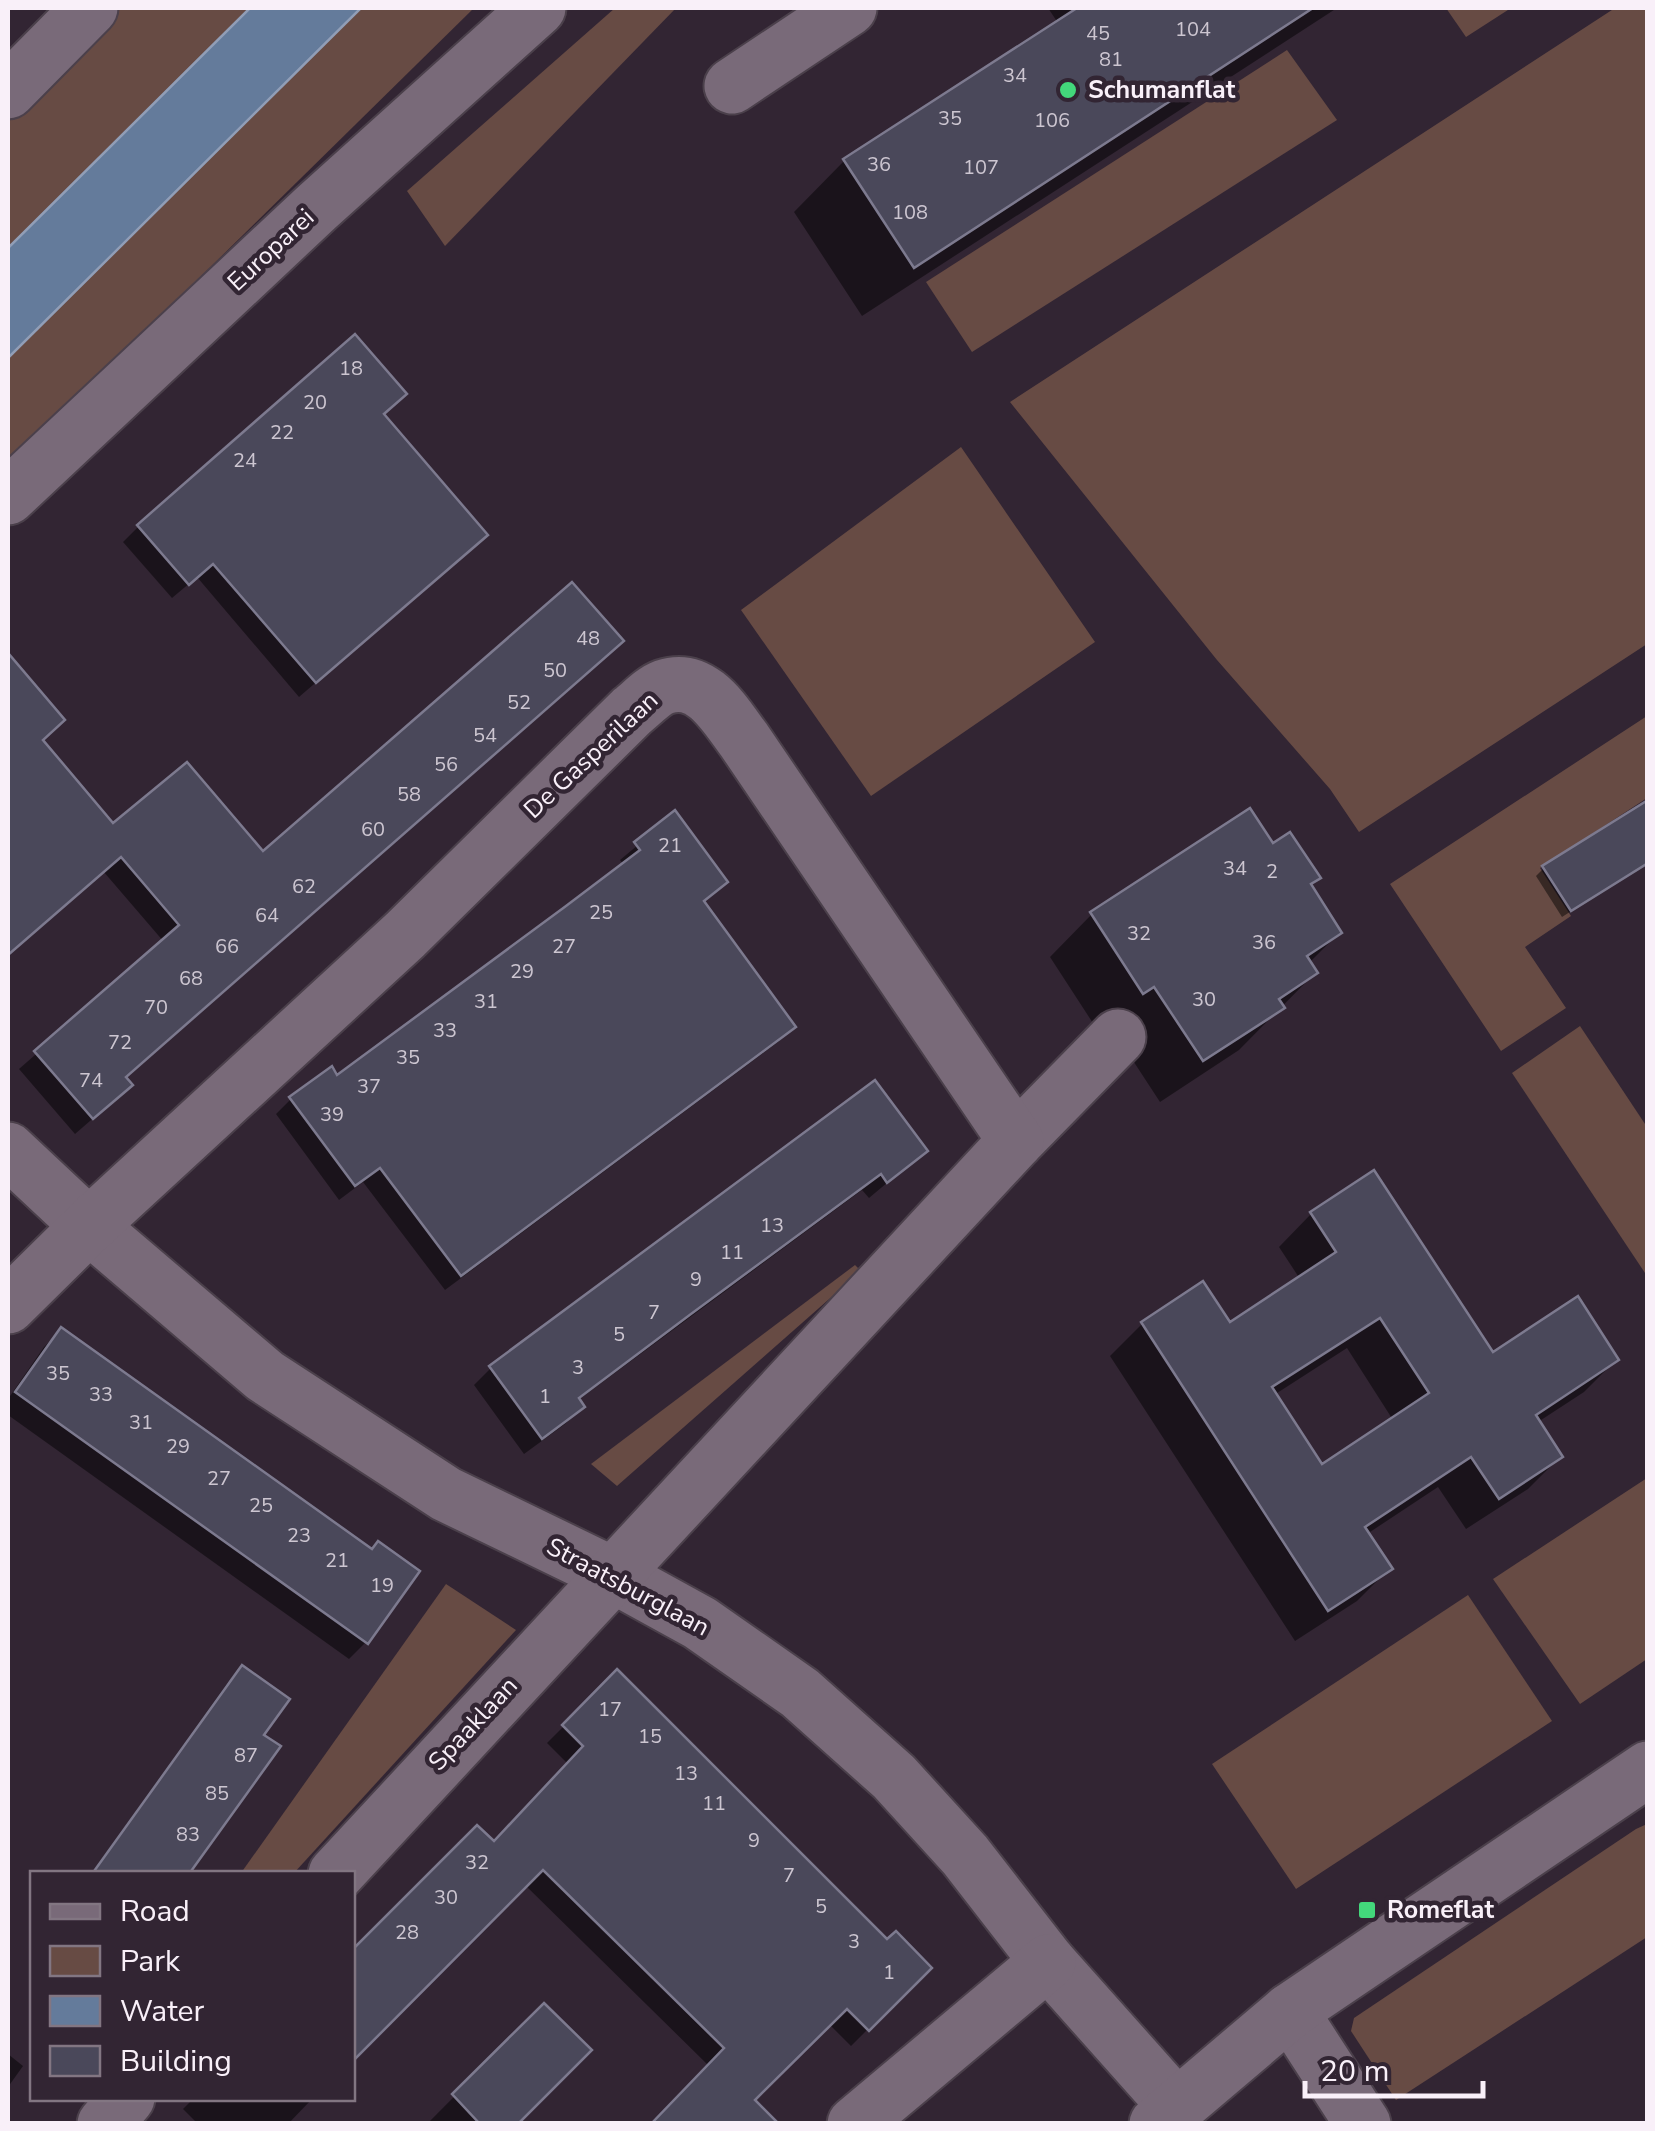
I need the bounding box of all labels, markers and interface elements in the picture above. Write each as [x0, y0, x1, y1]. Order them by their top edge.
house number: 104 [1175, 16, 1211, 43]
house number: 45 [1086, 20, 1110, 47]
house number: 81 [1099, 46, 1123, 73]
house number: 34 [1003, 62, 1027, 89]
place label: Schumanflat [1088, 73, 1236, 107]
marker: Schumanflat [1057, 79, 1079, 101]
house number: 35 [938, 105, 962, 132]
house number: 106 [1034, 107, 1070, 134]
house number: 36 [867, 151, 891, 178]
house number: 107 [963, 154, 999, 181]
house number: 108 [892, 199, 928, 226]
street label: Europarei [220, 201, 322, 299]
house number: 18 [339, 355, 363, 382]
house number: 20 [303, 389, 327, 416]
house number: 22 [270, 419, 294, 446]
house number: 24 [233, 447, 257, 474]
house number: 48 [576, 625, 600, 652]
house number: 50 [543, 657, 567, 684]
street label: De Gasperilaan [516, 684, 666, 826]
house number: 52 [507, 689, 531, 716]
house number: 54 [473, 722, 497, 749]
house number: 56 [434, 751, 458, 778]
house number: 58 [397, 781, 421, 808]
house number: 60 [361, 816, 385, 843]
house number: 21 [658, 832, 682, 859]
house number: 34 [1223, 855, 1247, 882]
house number: 2 [1266, 858, 1278, 885]
house number: 62 [292, 873, 316, 900]
house number: 25 [589, 899, 613, 926]
house number: 64 [255, 902, 279, 929]
house number: 32 [1127, 920, 1151, 947]
house number: 36 [1252, 929, 1276, 956]
house number: 66 [215, 933, 239, 960]
house number: 27 [552, 933, 576, 960]
house number: 29 [510, 958, 534, 985]
house number: 68 [179, 965, 203, 992]
house number: 30 [1192, 986, 1216, 1013]
house number: 31 [474, 988, 498, 1015]
house number: 70 [144, 994, 168, 1021]
house number: 33 [433, 1017, 457, 1044]
house number: 72 [108, 1029, 132, 1056]
house number: 35 [396, 1044, 420, 1071]
house number: 74 [79, 1067, 103, 1094]
house number: 37 [357, 1073, 381, 1100]
house number: 39 [320, 1101, 344, 1128]
house number: 13 [760, 1212, 784, 1239]
house number: 11 [720, 1239, 744, 1266]
house number: 9 [690, 1266, 702, 1293]
house number: 7 [648, 1299, 660, 1326]
house number: 5 [613, 1321, 625, 1348]
house number: 3 [572, 1354, 584, 1381]
house number: 35 [46, 1360, 70, 1387]
house number: 33 [89, 1381, 113, 1408]
house number: 1 [539, 1383, 551, 1410]
house number: 31 [129, 1409, 153, 1436]
house number: 29 [166, 1433, 190, 1460]
house number: 27 [207, 1465, 231, 1492]
house number: 25 [249, 1492, 273, 1519]
house number: 23 [287, 1522, 311, 1549]
street label: Straatsburglaan [540, 1530, 716, 1644]
house number: 21 [325, 1547, 349, 1574]
house number: 19 [370, 1572, 394, 1599]
street label: Spaaklaan [421, 1670, 525, 1778]
house number: 17 [598, 1696, 622, 1723]
house number: 15 [638, 1723, 662, 1750]
house number: 87 [234, 1742, 258, 1769]
house number: 13 [674, 1760, 698, 1787]
house number: 85 [205, 1780, 229, 1807]
house number: 11 [702, 1790, 726, 1817]
house number: 83 [176, 1821, 200, 1848]
house number: 9 [748, 1827, 760, 1854]
house number: 32 [465, 1849, 489, 1876]
house number: 7 [783, 1862, 795, 1889]
legend [30, 1871, 355, 2101]
house number: 30 [434, 1884, 458, 1911]
text: Road [120, 1891, 190, 1932]
house number: 5 [815, 1893, 827, 1920]
place label: Romeflat [1387, 1893, 1494, 1927]
marker: Romeflat [1356, 1899, 1378, 1921]
house number: 28 [395, 1919, 419, 1946]
house number: 3 [848, 1928, 860, 1955]
text: Park [120, 1941, 181, 1982]
house number: 1 [883, 1959, 895, 1986]
text: Water [120, 1991, 205, 2032]
scale bar [1305, 2036, 1482, 2098]
text: Building [120, 2041, 232, 2082]
text: 20 m [1320, 2051, 1389, 2092]

